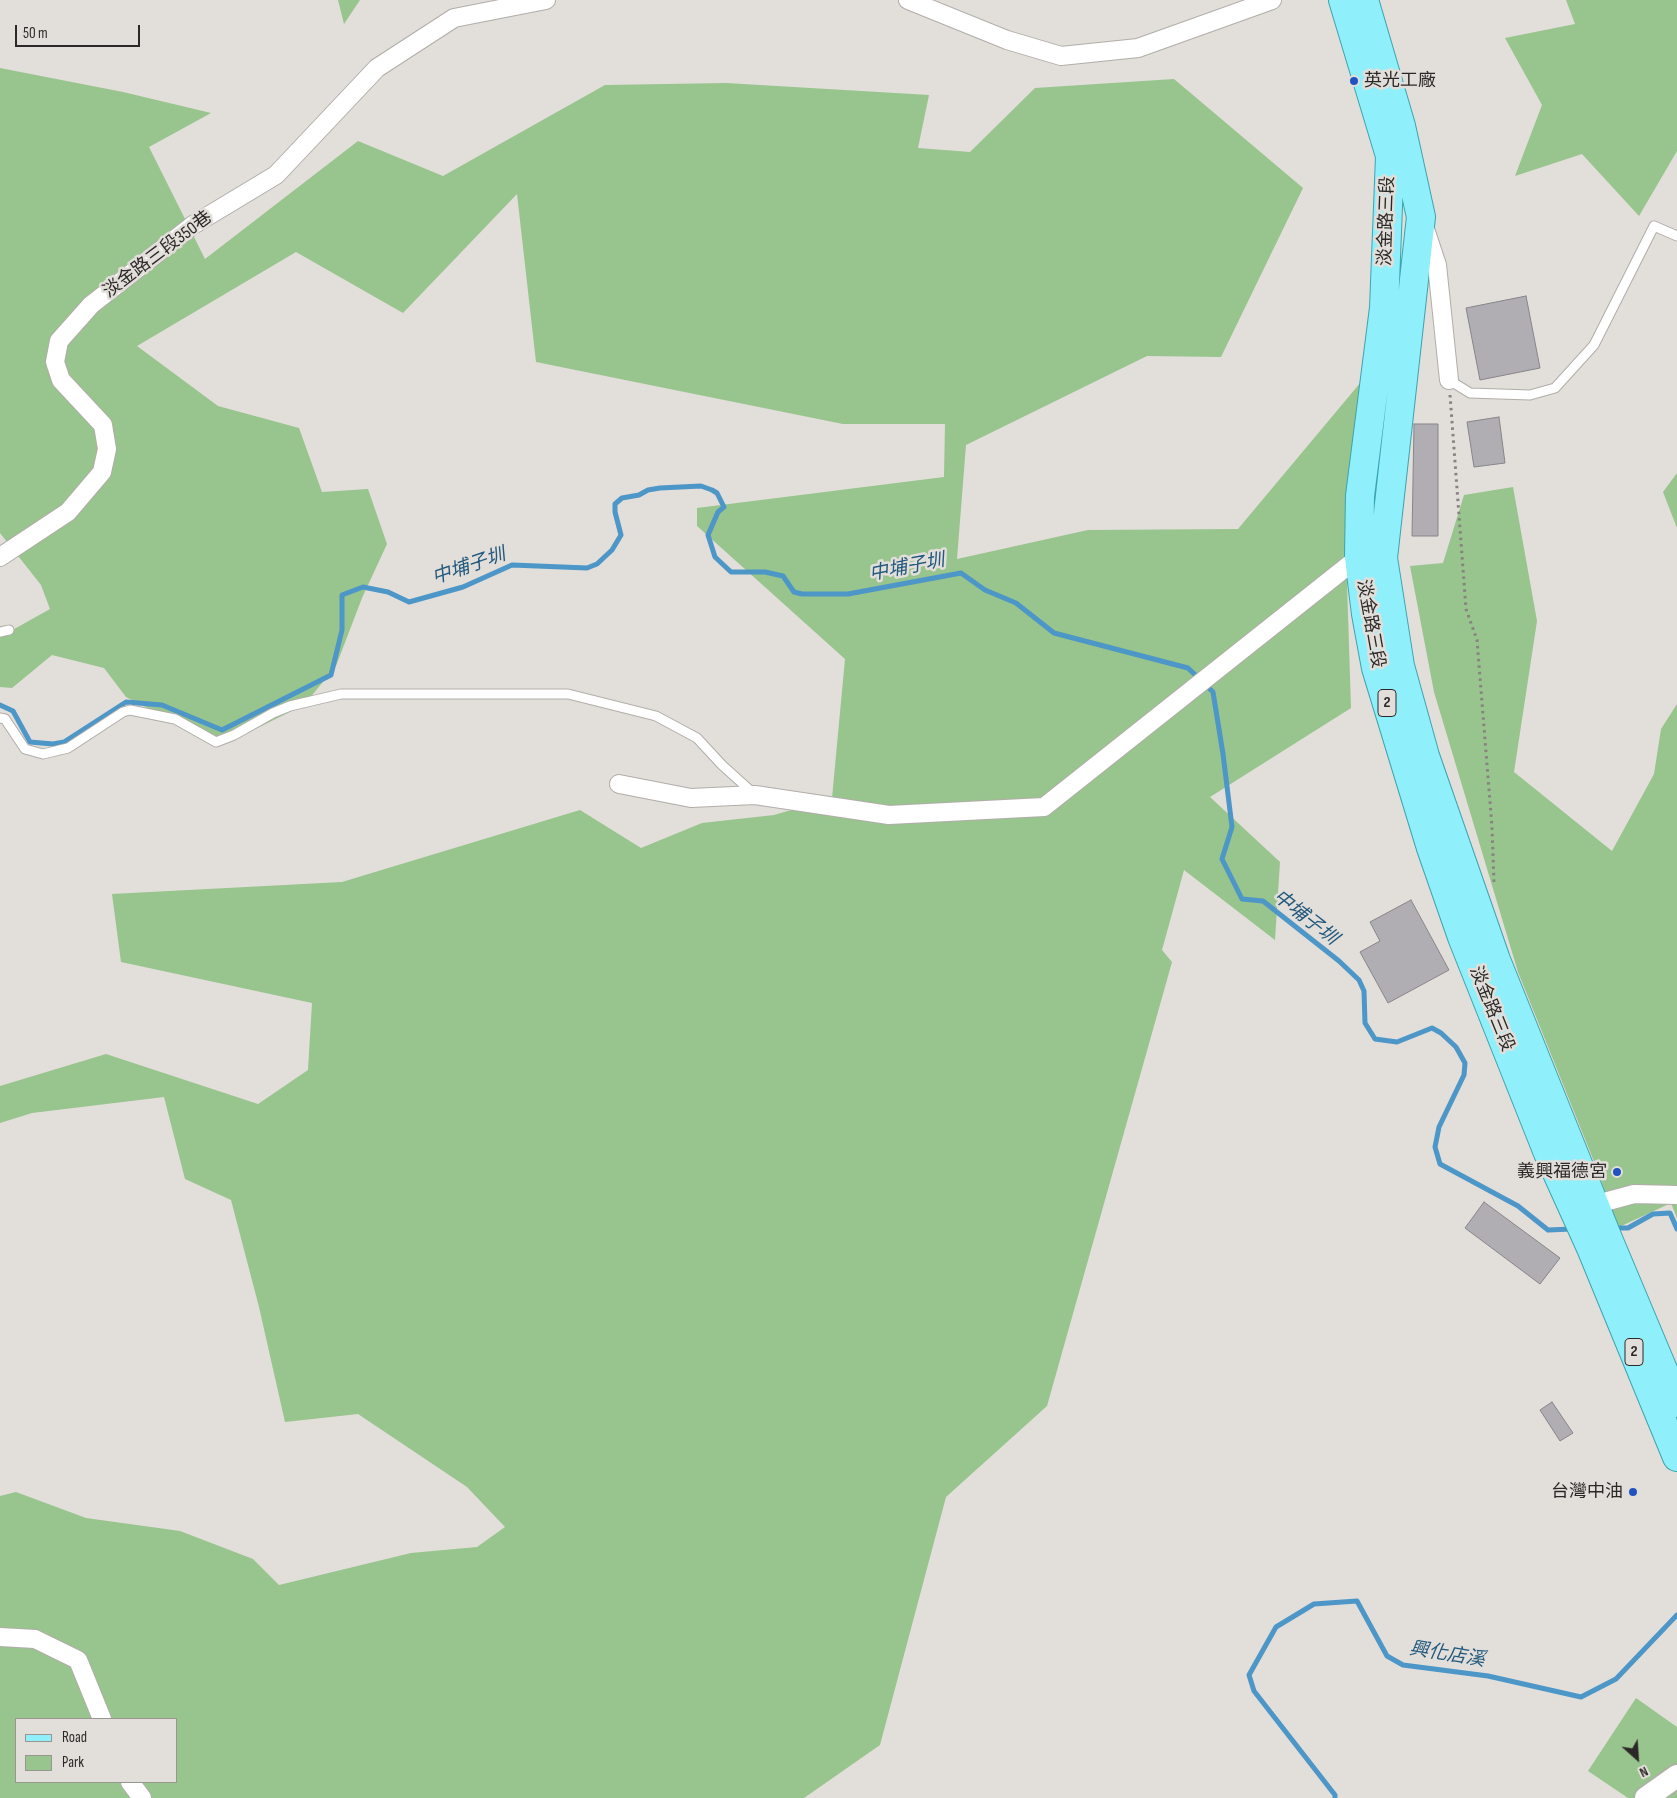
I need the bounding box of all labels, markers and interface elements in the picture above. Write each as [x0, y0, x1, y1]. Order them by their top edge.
scale bar [18, 15, 142, 47]
text: 50 m [23, 24, 48, 43]
place label: 英光工廠 [1364, 70, 1436, 92]
marker: 英光工廠 [1348, 75, 1360, 87]
street label: 淡金路三段 [1375, 176, 1399, 266]
street label: 淡金路三段350巷 [99, 207, 217, 303]
water label: 中埔子圳 [429, 544, 509, 590]
water label: 中埔子圳 [868, 550, 946, 586]
street label: 淡金路三段 [1352, 578, 1388, 670]
road number: 2 [1378, 690, 1396, 716]
water label: 中埔子圳 [1268, 886, 1342, 950]
street label: 淡金路三段 [1464, 963, 1518, 1055]
place label: 義興福德宮 [1517, 1161, 1607, 1183]
marker: 義興福德宮 [1611, 1166, 1623, 1178]
road number: 2 [1625, 1338, 1643, 1365]
place label: 台灣中油 [1551, 1481, 1623, 1503]
marker: 台灣中油 [1627, 1486, 1639, 1498]
water label: 興化店溪 [1408, 1638, 1486, 1672]
legend [15, 1718, 178, 1783]
text: Road [62, 1728, 87, 1747]
north arrow [1612, 1733, 1662, 1783]
text: Park [62, 1753, 84, 1772]
text: N [1637, 1763, 1651, 1781]

